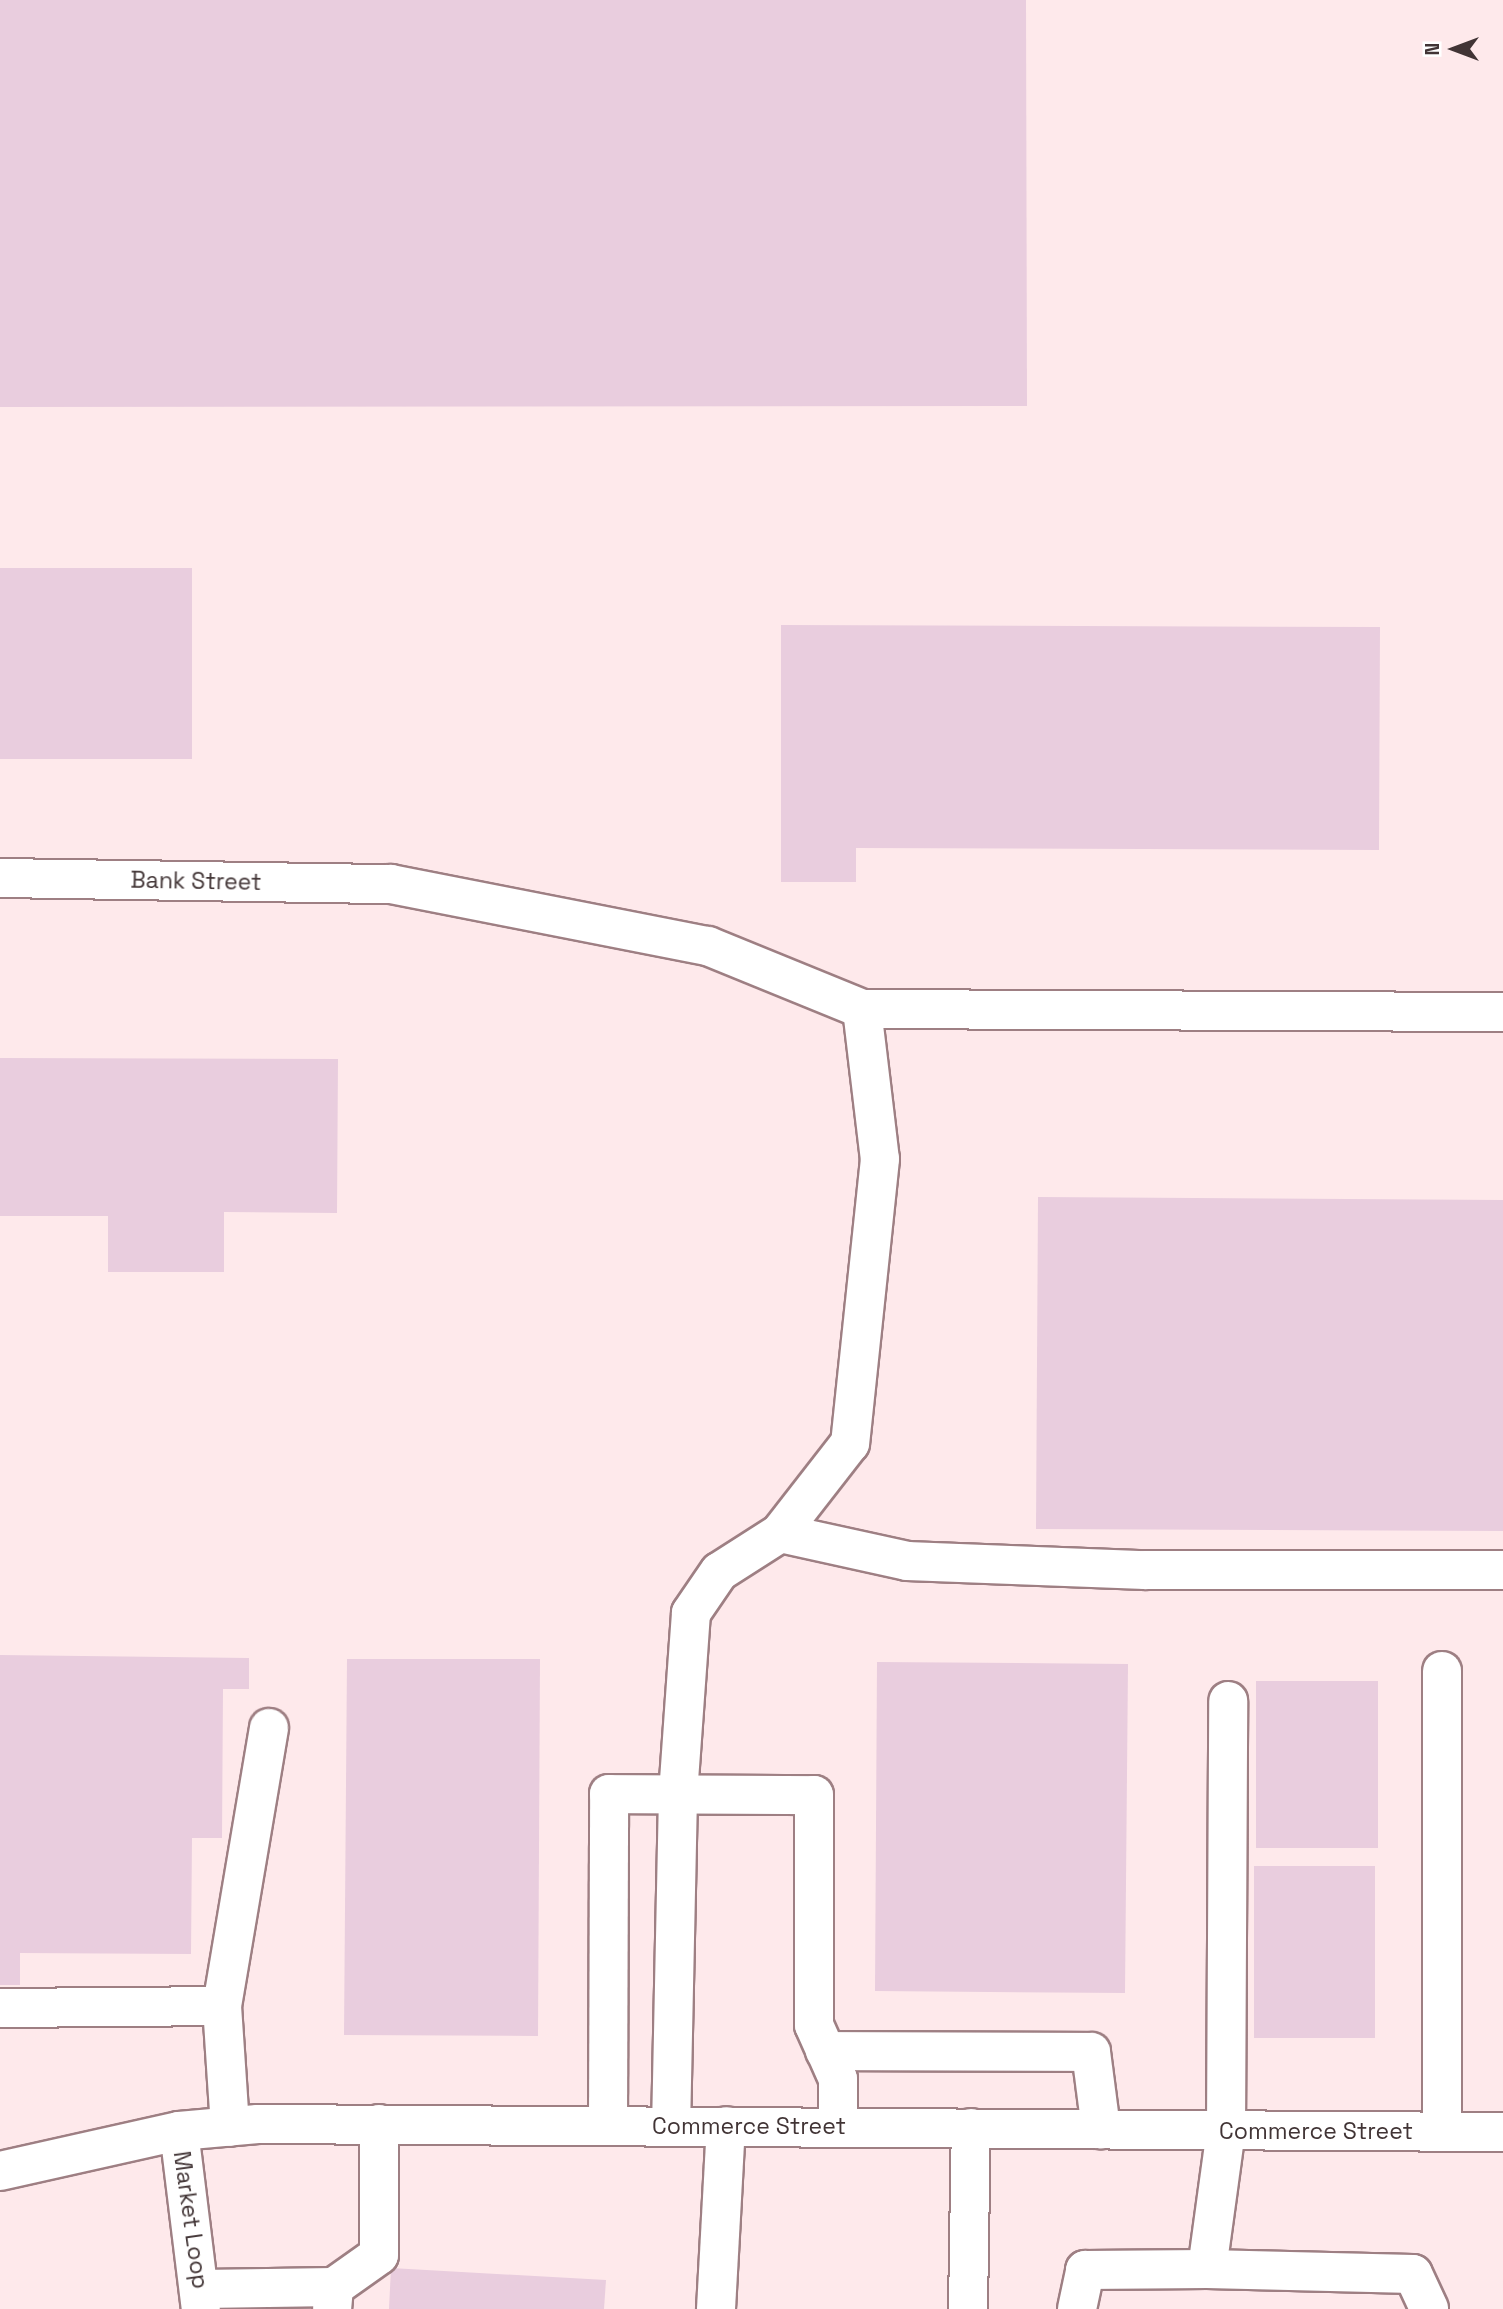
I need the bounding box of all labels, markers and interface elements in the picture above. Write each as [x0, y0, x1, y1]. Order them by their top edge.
north arrow [1419, 14, 1489, 84]
text: N [1420, 43, 1445, 55]
street label: Bank Street [130, 866, 262, 896]
street label: Commerce Street [652, 2112, 846, 2140]
street label: Commerce Street [1219, 2117, 1413, 2145]
street label: Market Loop [168, 2149, 214, 2291]

